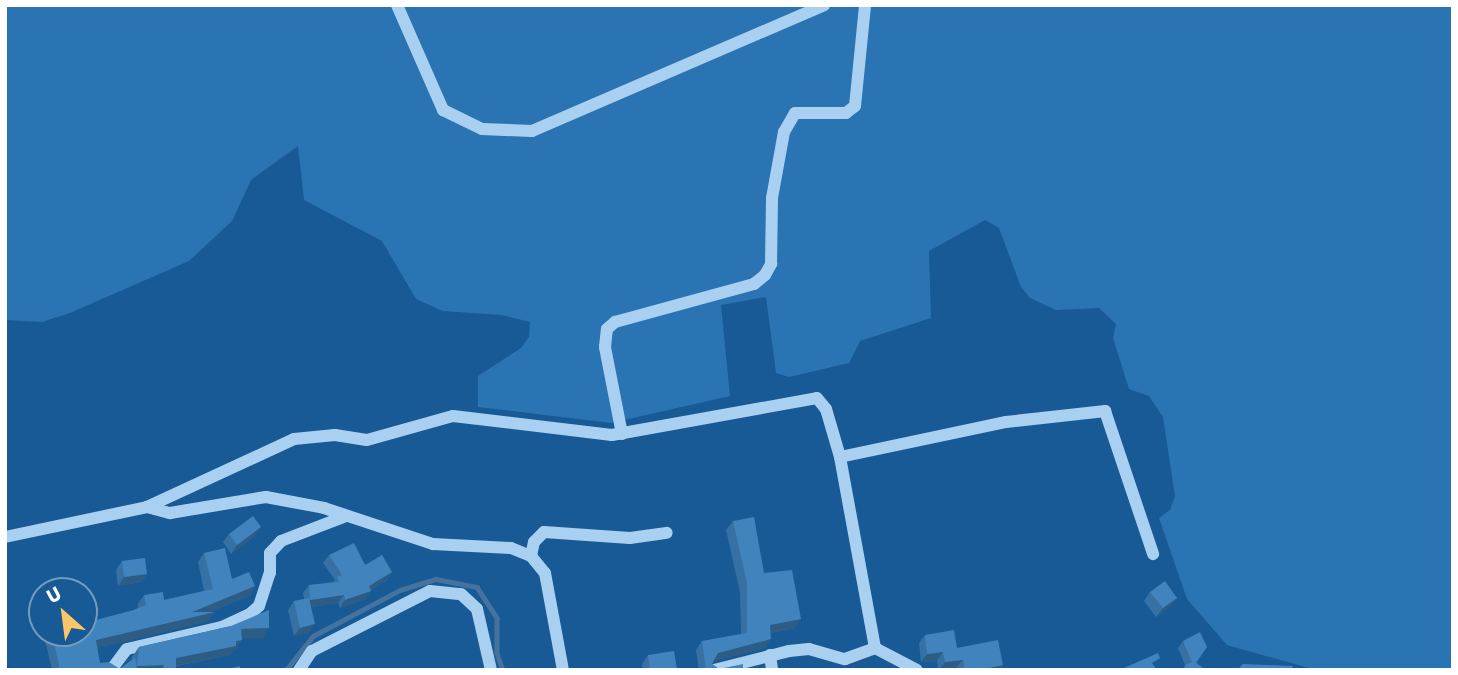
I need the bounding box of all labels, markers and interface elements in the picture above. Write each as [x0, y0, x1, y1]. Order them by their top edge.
north arrow [28, 577, 98, 647]
text: U [42, 580, 66, 610]

